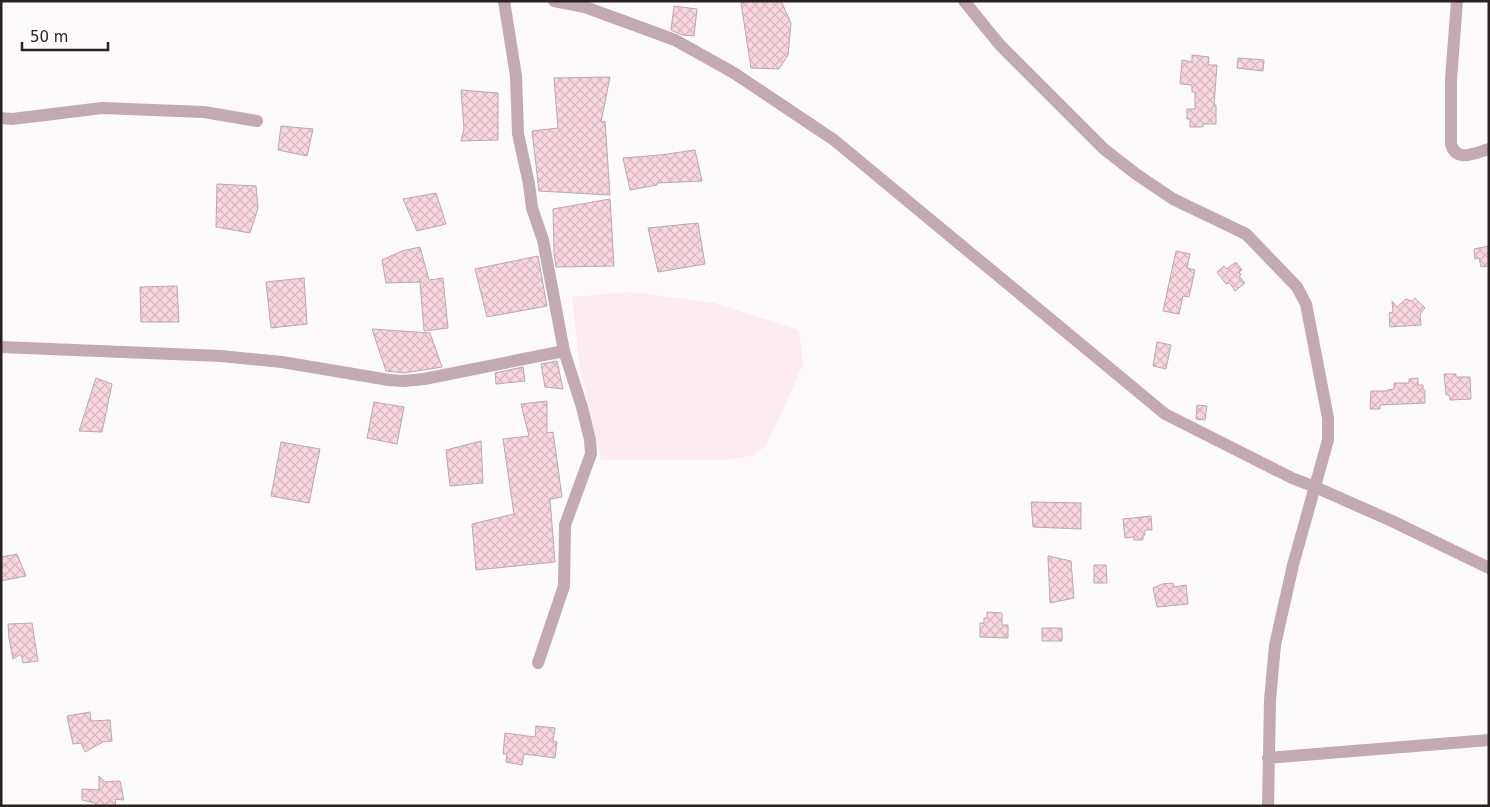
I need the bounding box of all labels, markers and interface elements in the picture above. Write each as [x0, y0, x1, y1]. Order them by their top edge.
scale bar [22, 20, 109, 52]
text: 50 m [30, 28, 68, 46]

